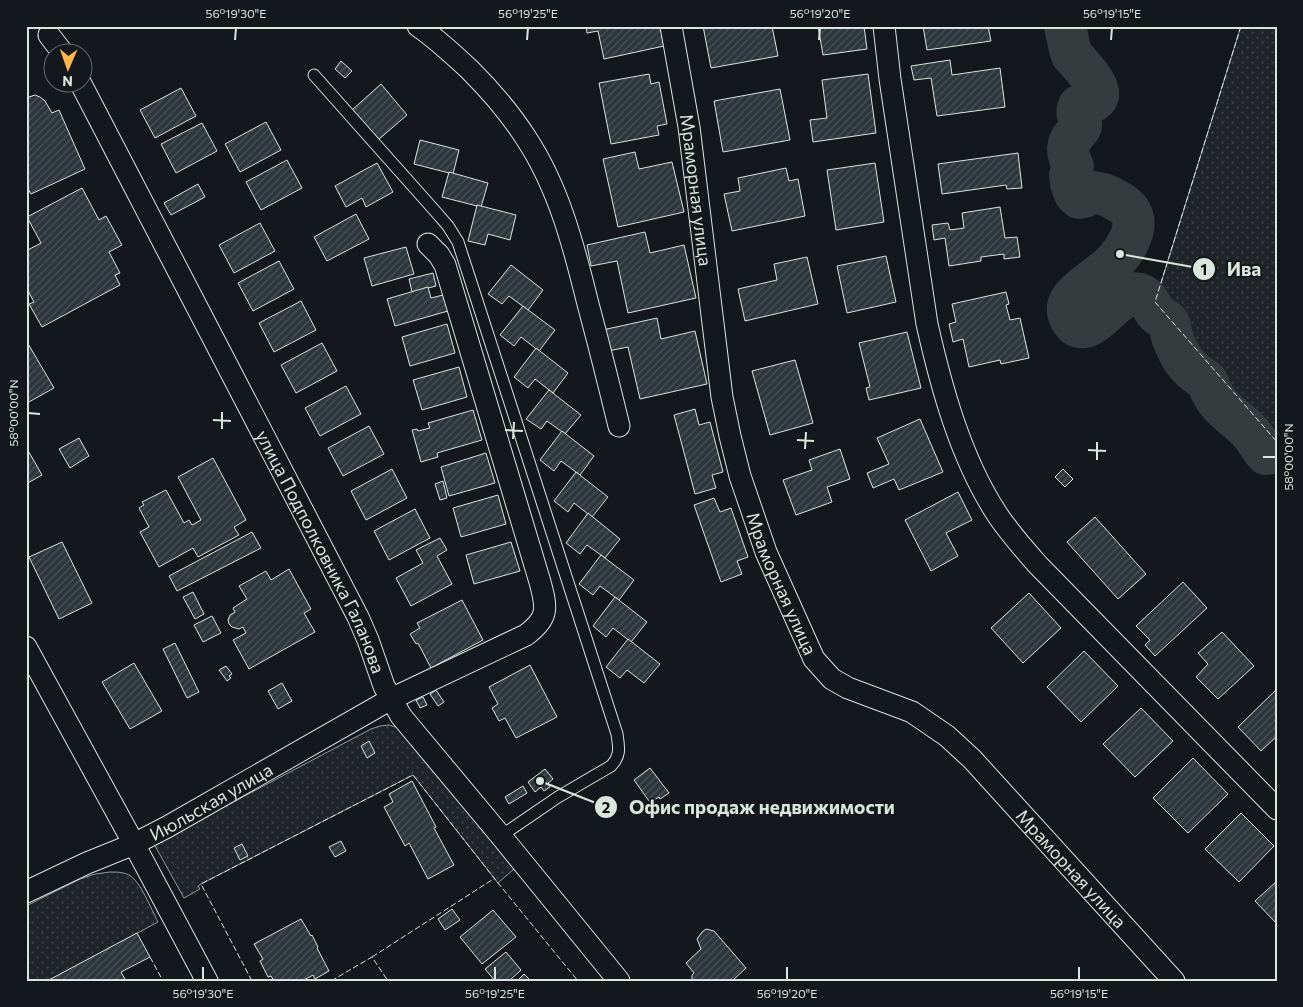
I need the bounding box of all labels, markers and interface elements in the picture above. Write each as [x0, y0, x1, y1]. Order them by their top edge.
text: 56°19'30"E [206, 6, 266, 20]
text: 56°19'25"E [498, 6, 558, 20]
text: 56°19'20"E [790, 6, 850, 20]
text: 56°19'15"E [1083, 6, 1141, 20]
north arrow [42, 42, 92, 92]
text: N [62, 73, 73, 90]
street label: Мраморная улица [676, 112, 717, 267]
callout: Ива [1192, 252, 1271, 286]
text: Ива [1227, 257, 1261, 280]
text: 1 [1201, 260, 1207, 278]
text: 58°00'00"N [6, 379, 20, 447]
text: 58°00'00"N [1281, 423, 1295, 491]
street label: улица Подполковника Галанова [252, 426, 390, 676]
street label: Мраморная улица [742, 509, 822, 658]
street label: Июльская улица [146, 758, 276, 845]
callout: Офис продаж недвижимости [594, 790, 905, 824]
text: Офис продаж недвижимости [629, 795, 895, 818]
text: 2 [602, 798, 610, 816]
street label: Мраморная улица [1012, 804, 1131, 932]
text: 56°19'30"E [173, 986, 233, 1000]
text: 56°19'25"E [465, 986, 525, 1000]
text: 56°19'20"E [757, 986, 817, 1000]
text: 56°19'15"E [1050, 986, 1108, 1000]

